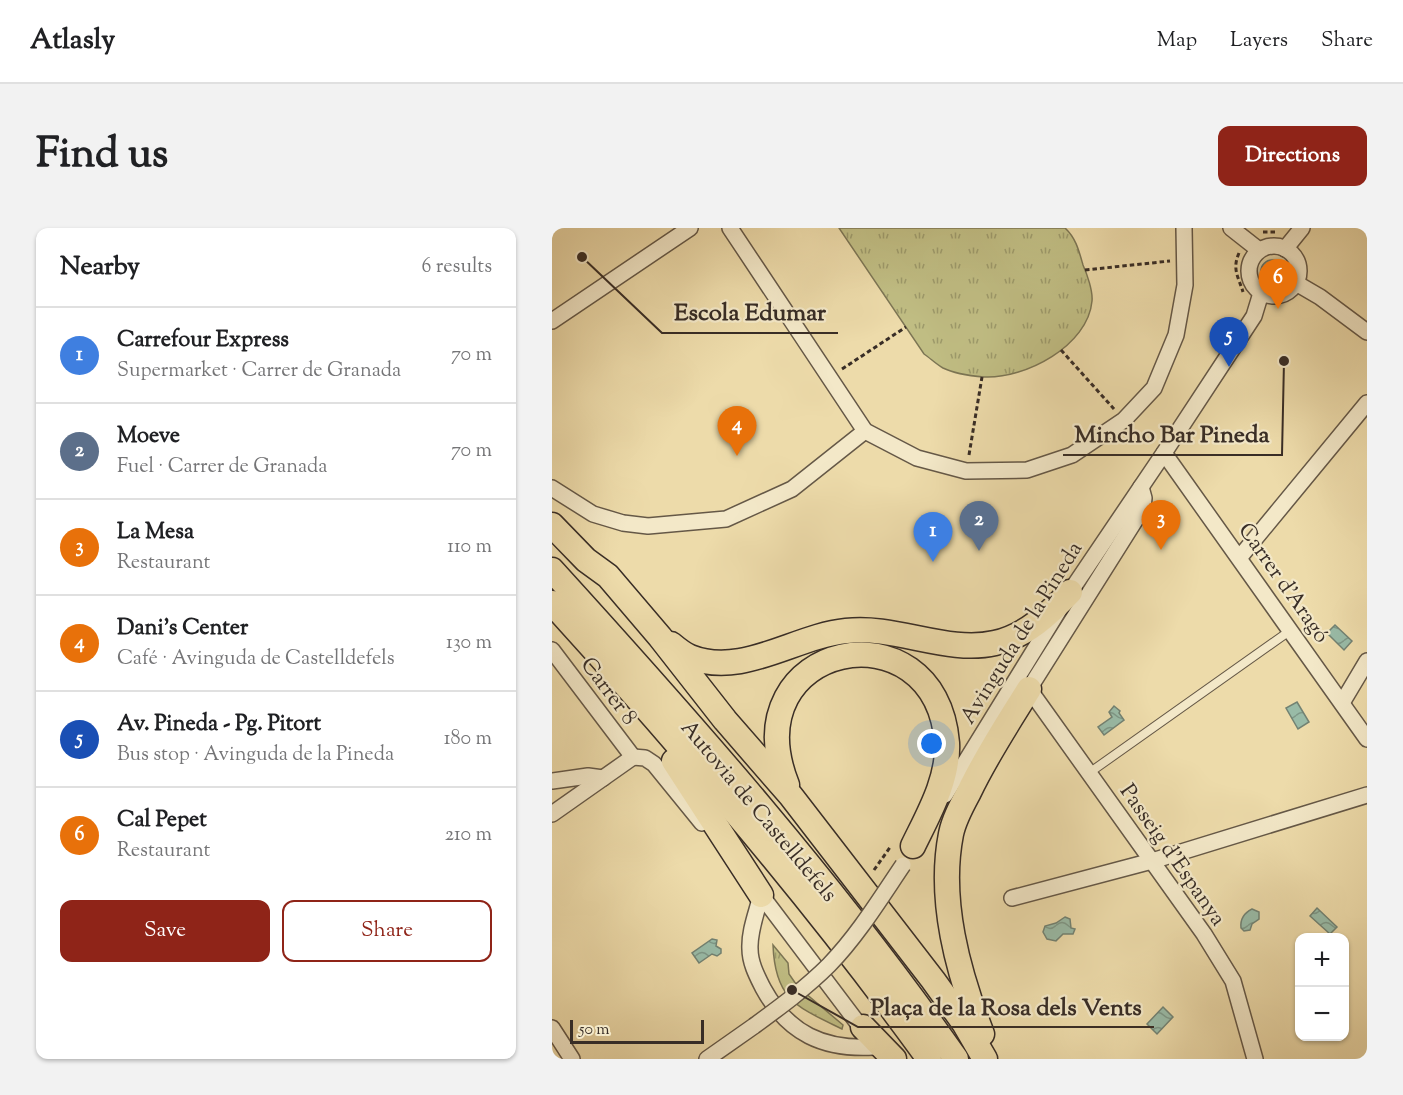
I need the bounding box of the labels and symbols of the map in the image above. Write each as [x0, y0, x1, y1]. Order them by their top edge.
pin: 6 [1258, 260, 1298, 309]
callout: Escola Edumar [662, 291, 838, 333]
text: Escola Edumar [674, 297, 827, 331]
pin: 5 [1210, 318, 1248, 367]
pin: 4 [718, 406, 756, 456]
callout: Mincho Bar Pineda [1063, 413, 1282, 455]
text: Mincho Bar Pineda [1074, 419, 1271, 453]
pin: 3 [1142, 500, 1180, 550]
pin: 2 [960, 502, 998, 551]
pin: 1 [914, 512, 952, 562]
street label: Carrer d'Aragó [1229, 517, 1336, 651]
street label: Avinguda de la Pineda [953, 536, 1092, 731]
street label: Carrer 8 [571, 651, 644, 733]
street label: Autovia de Castelldefels [672, 714, 844, 910]
your location [917, 729, 946, 758]
street label: Passeig d'Espanya [1111, 778, 1233, 933]
callout: Plaça de la Rosa dels Vents [858, 985, 1154, 1027]
text: Plaça de la Rosa dels Vents [870, 992, 1142, 1026]
scale bar [570, 1017, 704, 1044]

